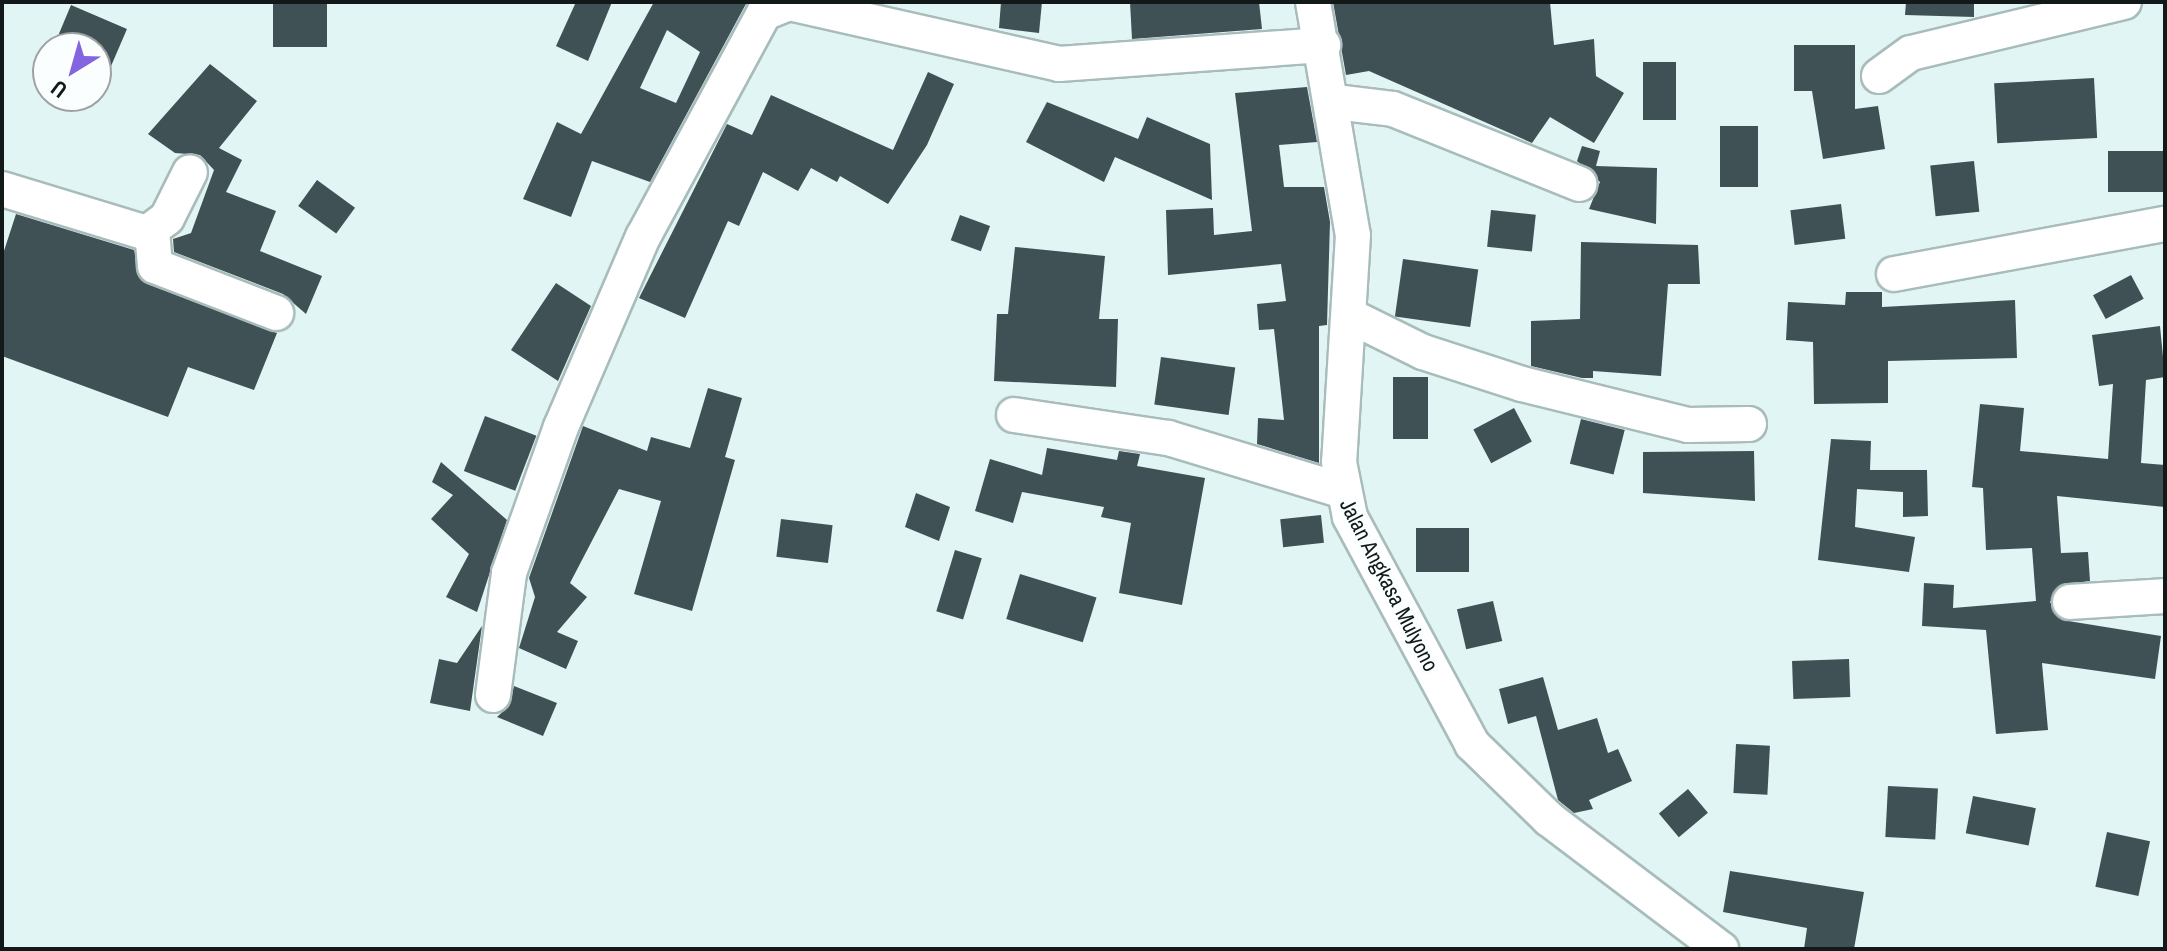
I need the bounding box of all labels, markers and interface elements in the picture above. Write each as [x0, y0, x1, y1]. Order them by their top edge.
north arrow [32, 32, 112, 112]
text: U [45, 74, 73, 105]
street label: Jalan Angkasa Mulyono [1334, 494, 1444, 676]

